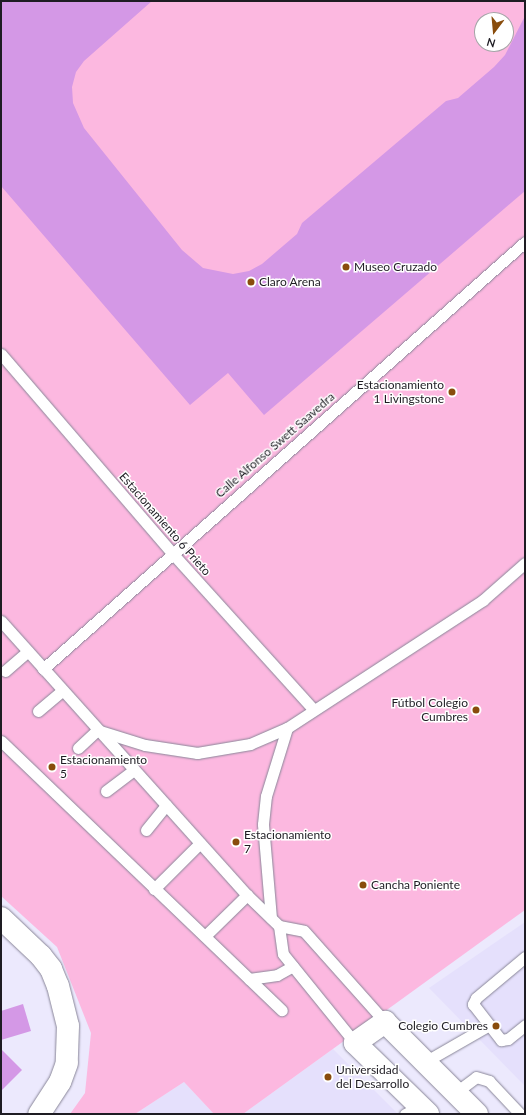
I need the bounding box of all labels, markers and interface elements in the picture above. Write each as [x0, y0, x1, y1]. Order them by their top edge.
north arrow [474, 12, 514, 52]
text: N [485, 36, 497, 50]
place label: Museo Cruzado [354, 260, 437, 274]
marker: Museo Cruzado [341, 262, 351, 272]
place label: Claro Arena [259, 275, 321, 289]
marker: Claro Arena [246, 277, 256, 287]
place label: Estacionamiento 1 Livingstone [357, 378, 444, 406]
marker: Estacionamiento 1 Livingstone [447, 387, 457, 397]
street label: Calle Alfonso Swett Saavedra [212, 389, 338, 501]
street label: Estacionamiento 6 Prieto [116, 469, 214, 579]
place label: Fútbol Colegio Cumbres [391, 696, 468, 724]
marker: Fútbol Colegio Cumbres [471, 705, 481, 715]
place label: Estacionamiento 5 [60, 753, 147, 781]
marker: Estacionamiento 5 [47, 762, 57, 772]
place label: Estacionamiento 7 [244, 828, 331, 856]
marker: Estacionamiento 7 [231, 837, 241, 847]
place label: Cancha Poniente [371, 878, 460, 892]
marker: Cancha Poniente [358, 880, 368, 890]
place label: Colegio Cumbres [398, 1019, 488, 1033]
marker: Colegio Cumbres [491, 1021, 501, 1031]
place label: Universidad del Desarrollo [336, 1063, 409, 1091]
marker: Universidad del Desarrollo [323, 1072, 333, 1082]

